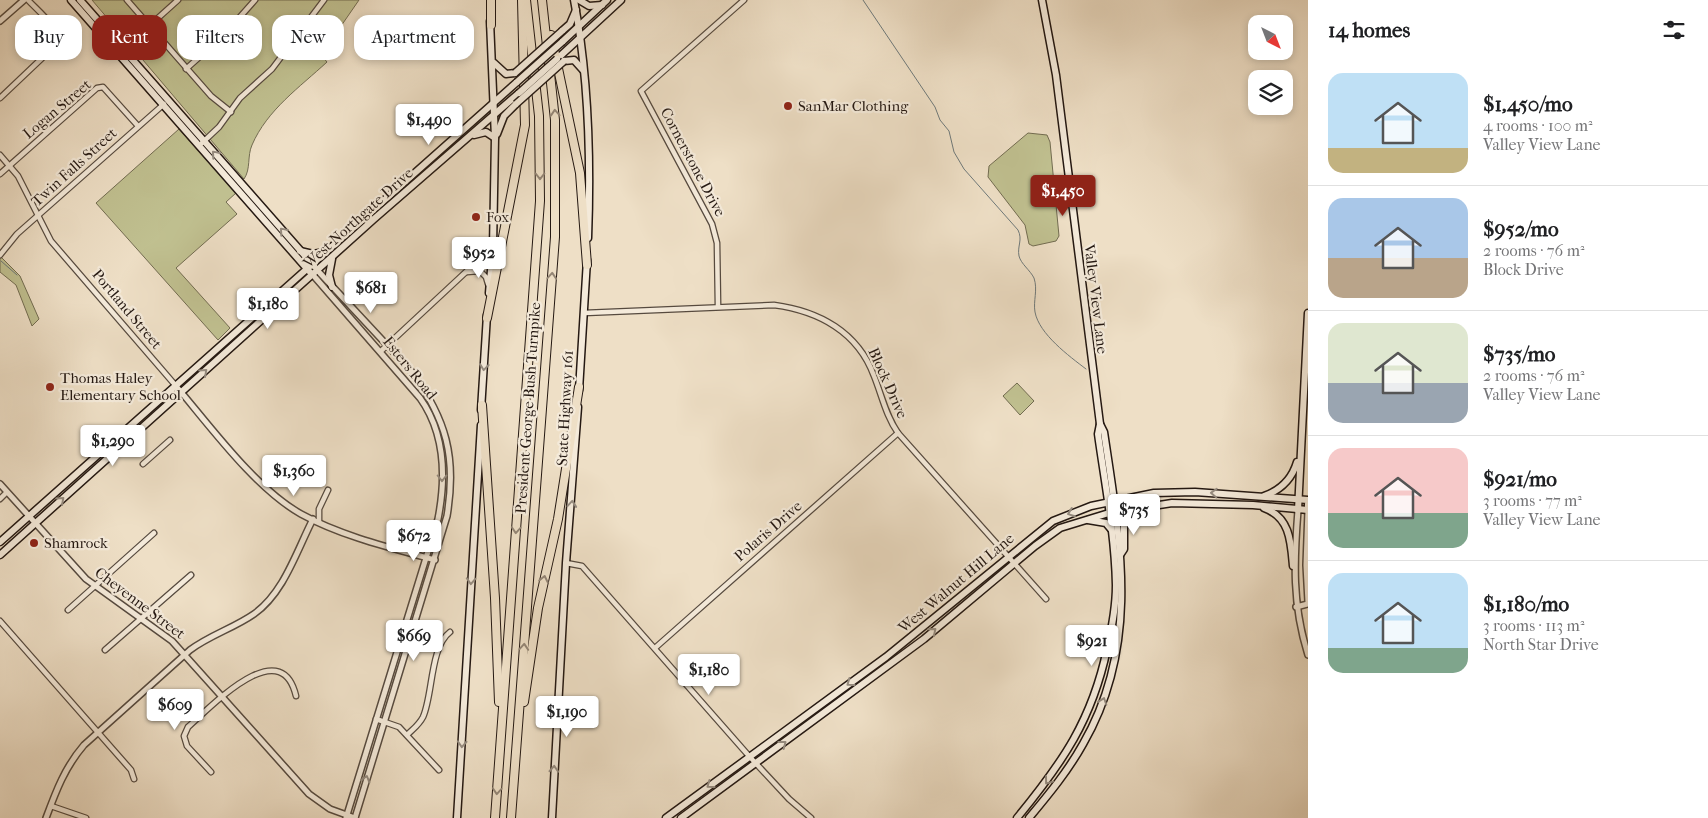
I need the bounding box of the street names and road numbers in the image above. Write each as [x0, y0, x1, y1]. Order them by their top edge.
street label: Logan Street [19, 75, 95, 143]
street label: Cornerstone Drive [657, 104, 730, 220]
street label: Twin Falls Street [28, 123, 121, 210]
street label: West Northgate Drive [299, 164, 417, 273]
street label: Valley View Lane [1080, 242, 1112, 355]
street label: Portland Street [88, 265, 166, 353]
street label: President George Bush Turnpike [512, 301, 544, 514]
street label: Esters Road [379, 333, 441, 404]
street label: Block Drive [864, 345, 912, 422]
street label: State Highway 161 [553, 350, 577, 466]
street label: Polaris Drive [731, 496, 806, 565]
street label: West Walnut Hill Lane [894, 529, 1018, 637]
street label: Cheyenne Street [91, 563, 189, 643]

